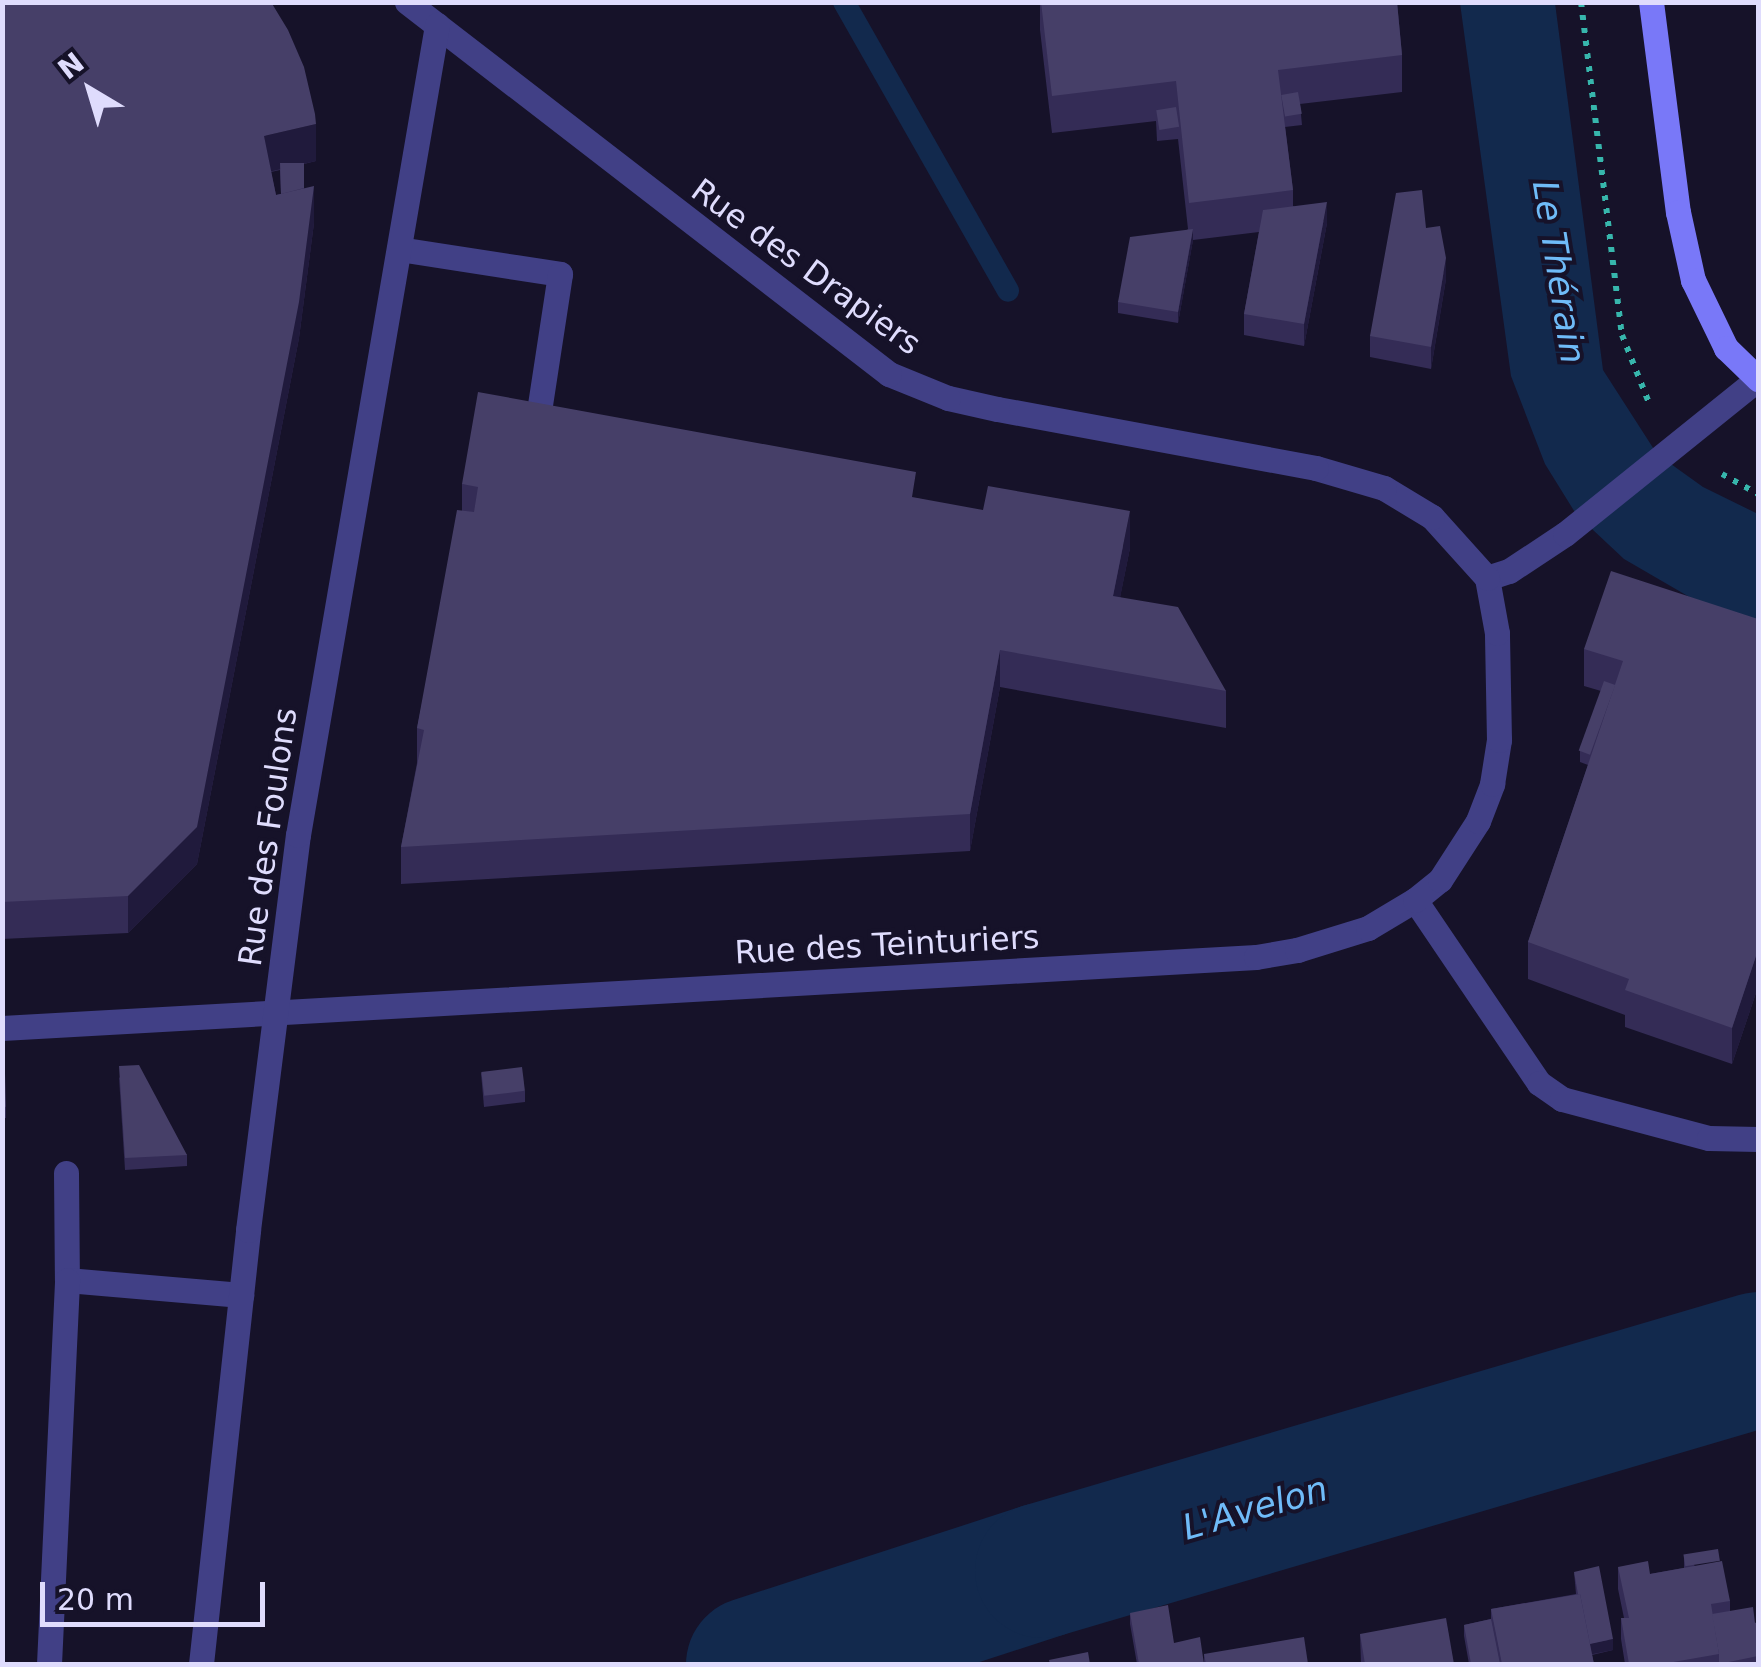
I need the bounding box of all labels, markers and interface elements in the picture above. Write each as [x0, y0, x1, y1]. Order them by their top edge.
north arrow [40, 40, 140, 140]
text: N [52, 46, 91, 86]
street label: Rue des Drapiers [684, 171, 928, 363]
water label: Le Thérain [1524, 177, 1594, 367]
street label: Rue des Foulons [231, 705, 305, 969]
street label: Rue des Teinturiers [734, 918, 1040, 972]
water label: L'Avelon [1178, 1467, 1332, 1549]
scale bar [45, 1562, 270, 1624]
text: 20 m [57, 1582, 134, 1617]

